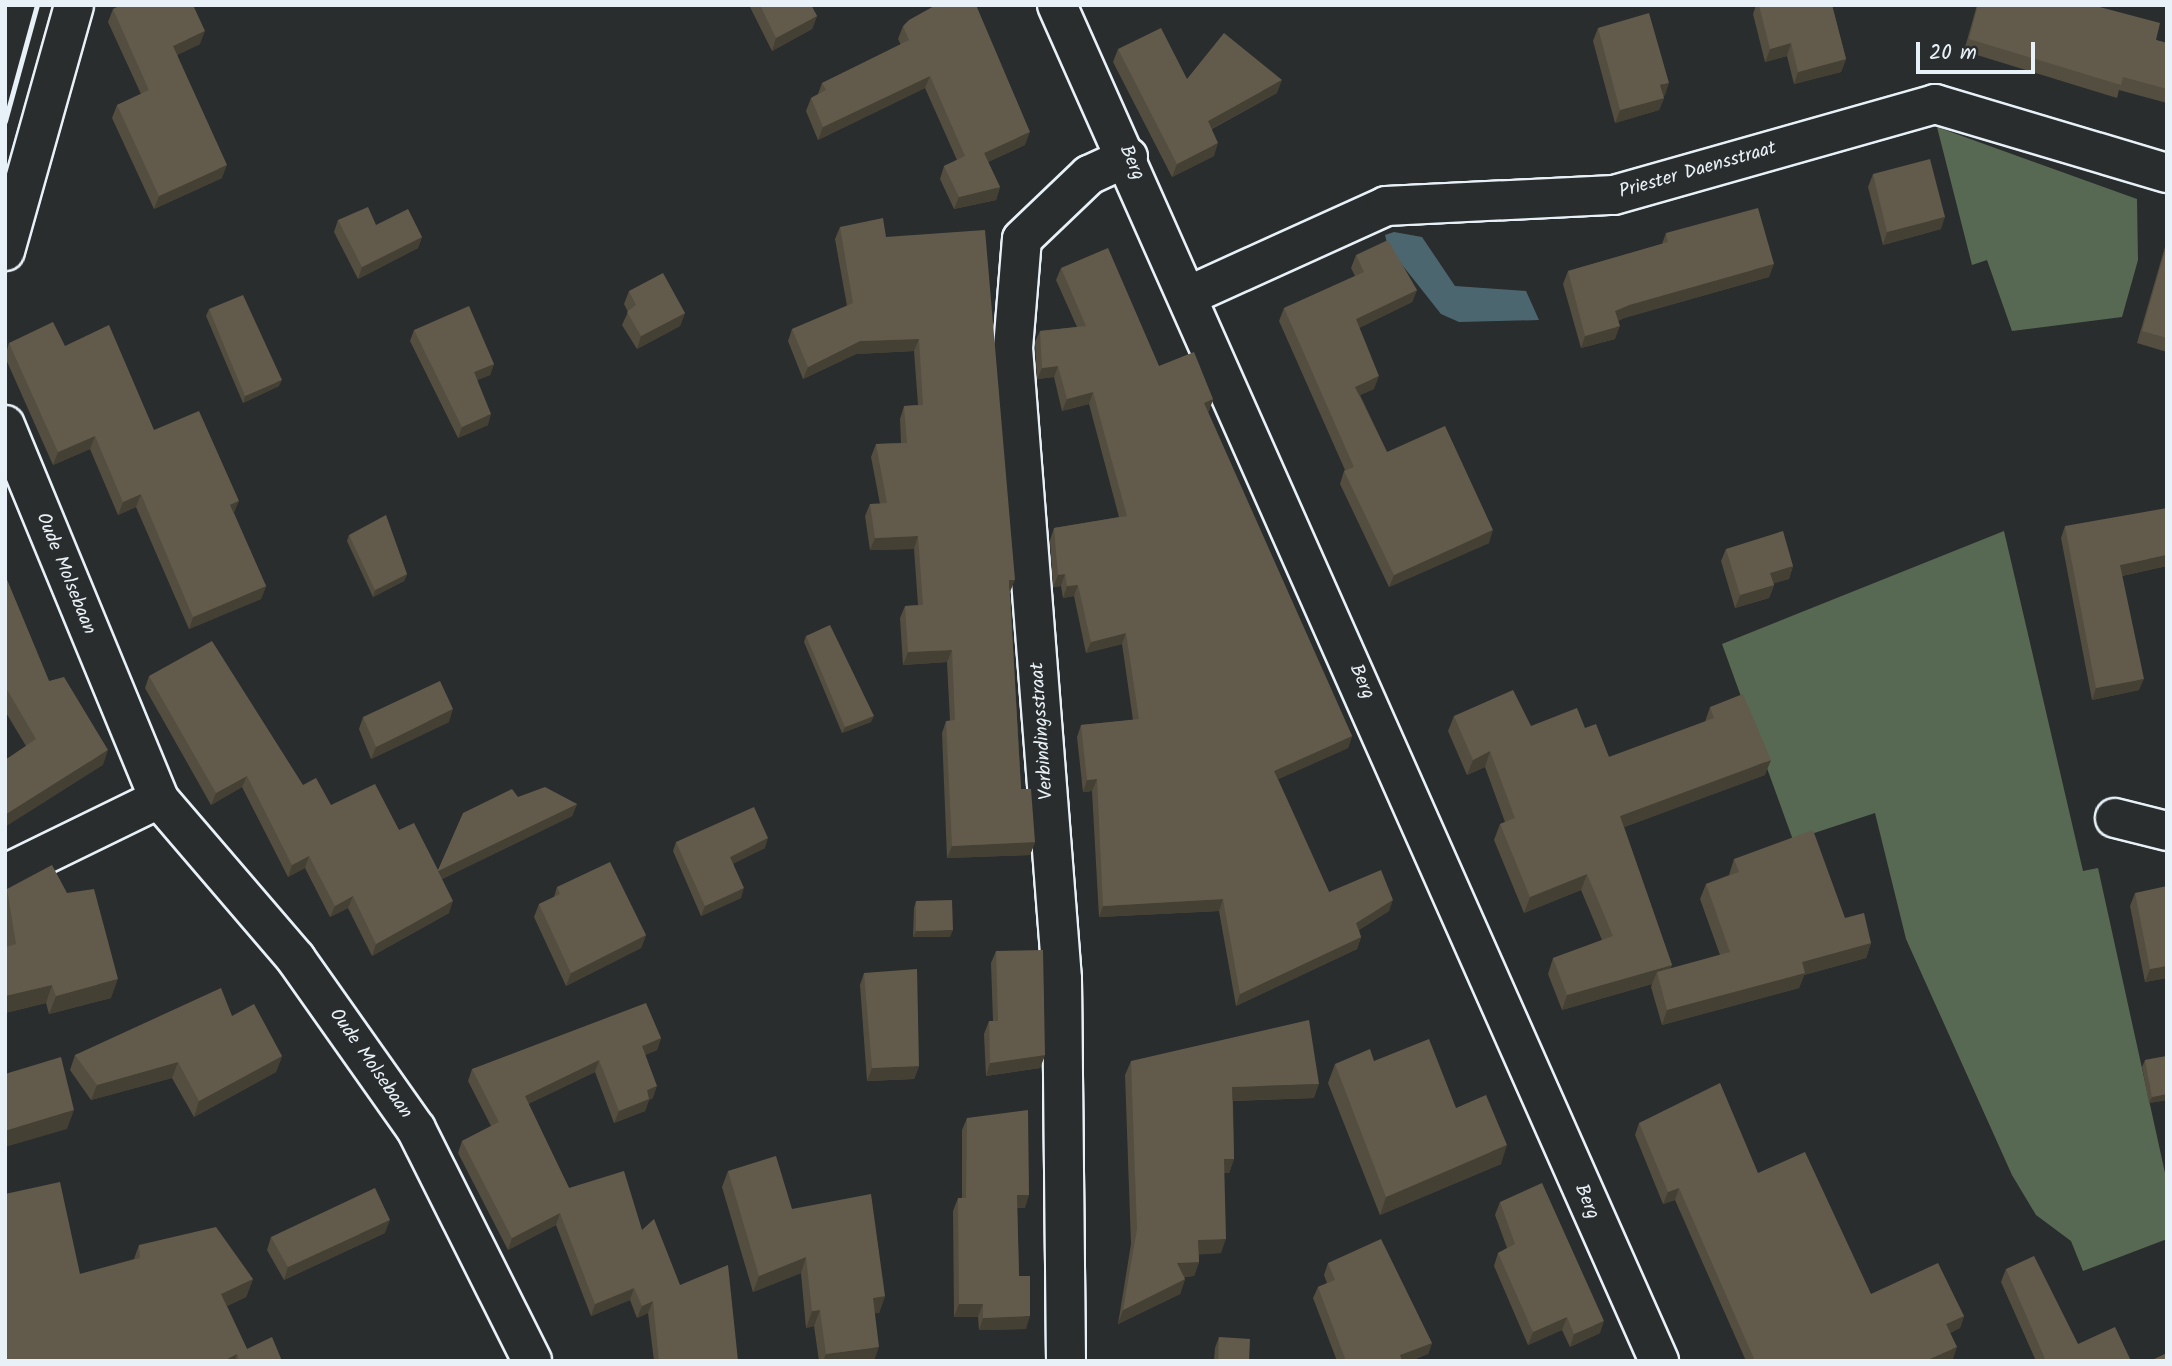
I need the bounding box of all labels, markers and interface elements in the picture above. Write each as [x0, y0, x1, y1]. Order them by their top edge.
scale bar [1920, 28, 2039, 72]
text: 20 m [1929, 37, 1977, 70]
street label: Priester Daensstraat [1617, 138, 1779, 204]
street label: Berg [1113, 142, 1149, 184]
street label: Oude Molsebaan [30, 510, 100, 638]
street label: Berg [1343, 661, 1379, 703]
street label: Verbindingsstraat [1027, 662, 1059, 800]
street label: Oude Molsebaan [324, 1005, 416, 1123]
street label: Berg [1568, 1181, 1604, 1223]

